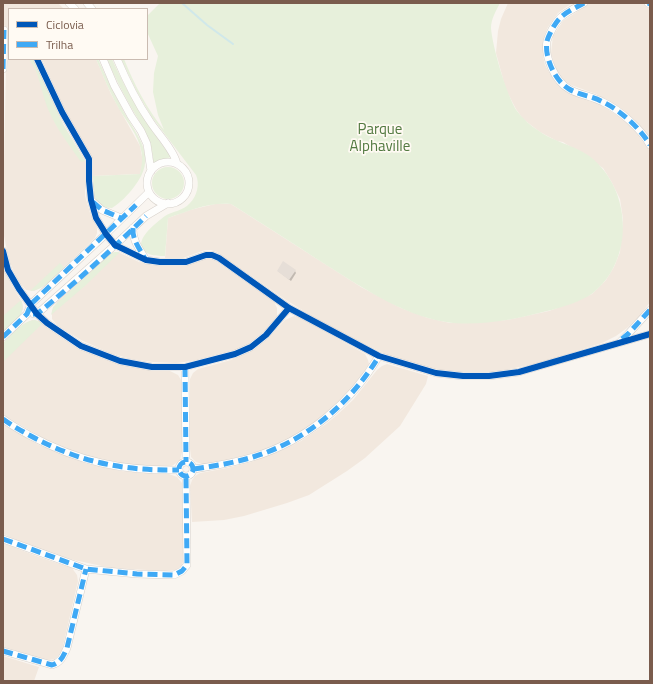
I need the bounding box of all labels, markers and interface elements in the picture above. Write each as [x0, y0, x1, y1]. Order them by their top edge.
legend [8, 8, 148, 60]
text: Ciclovia [46, 15, 84, 34]
text: Trilha [46, 35, 73, 54]
park label: Parque Alphaville [350, 121, 410, 156]

